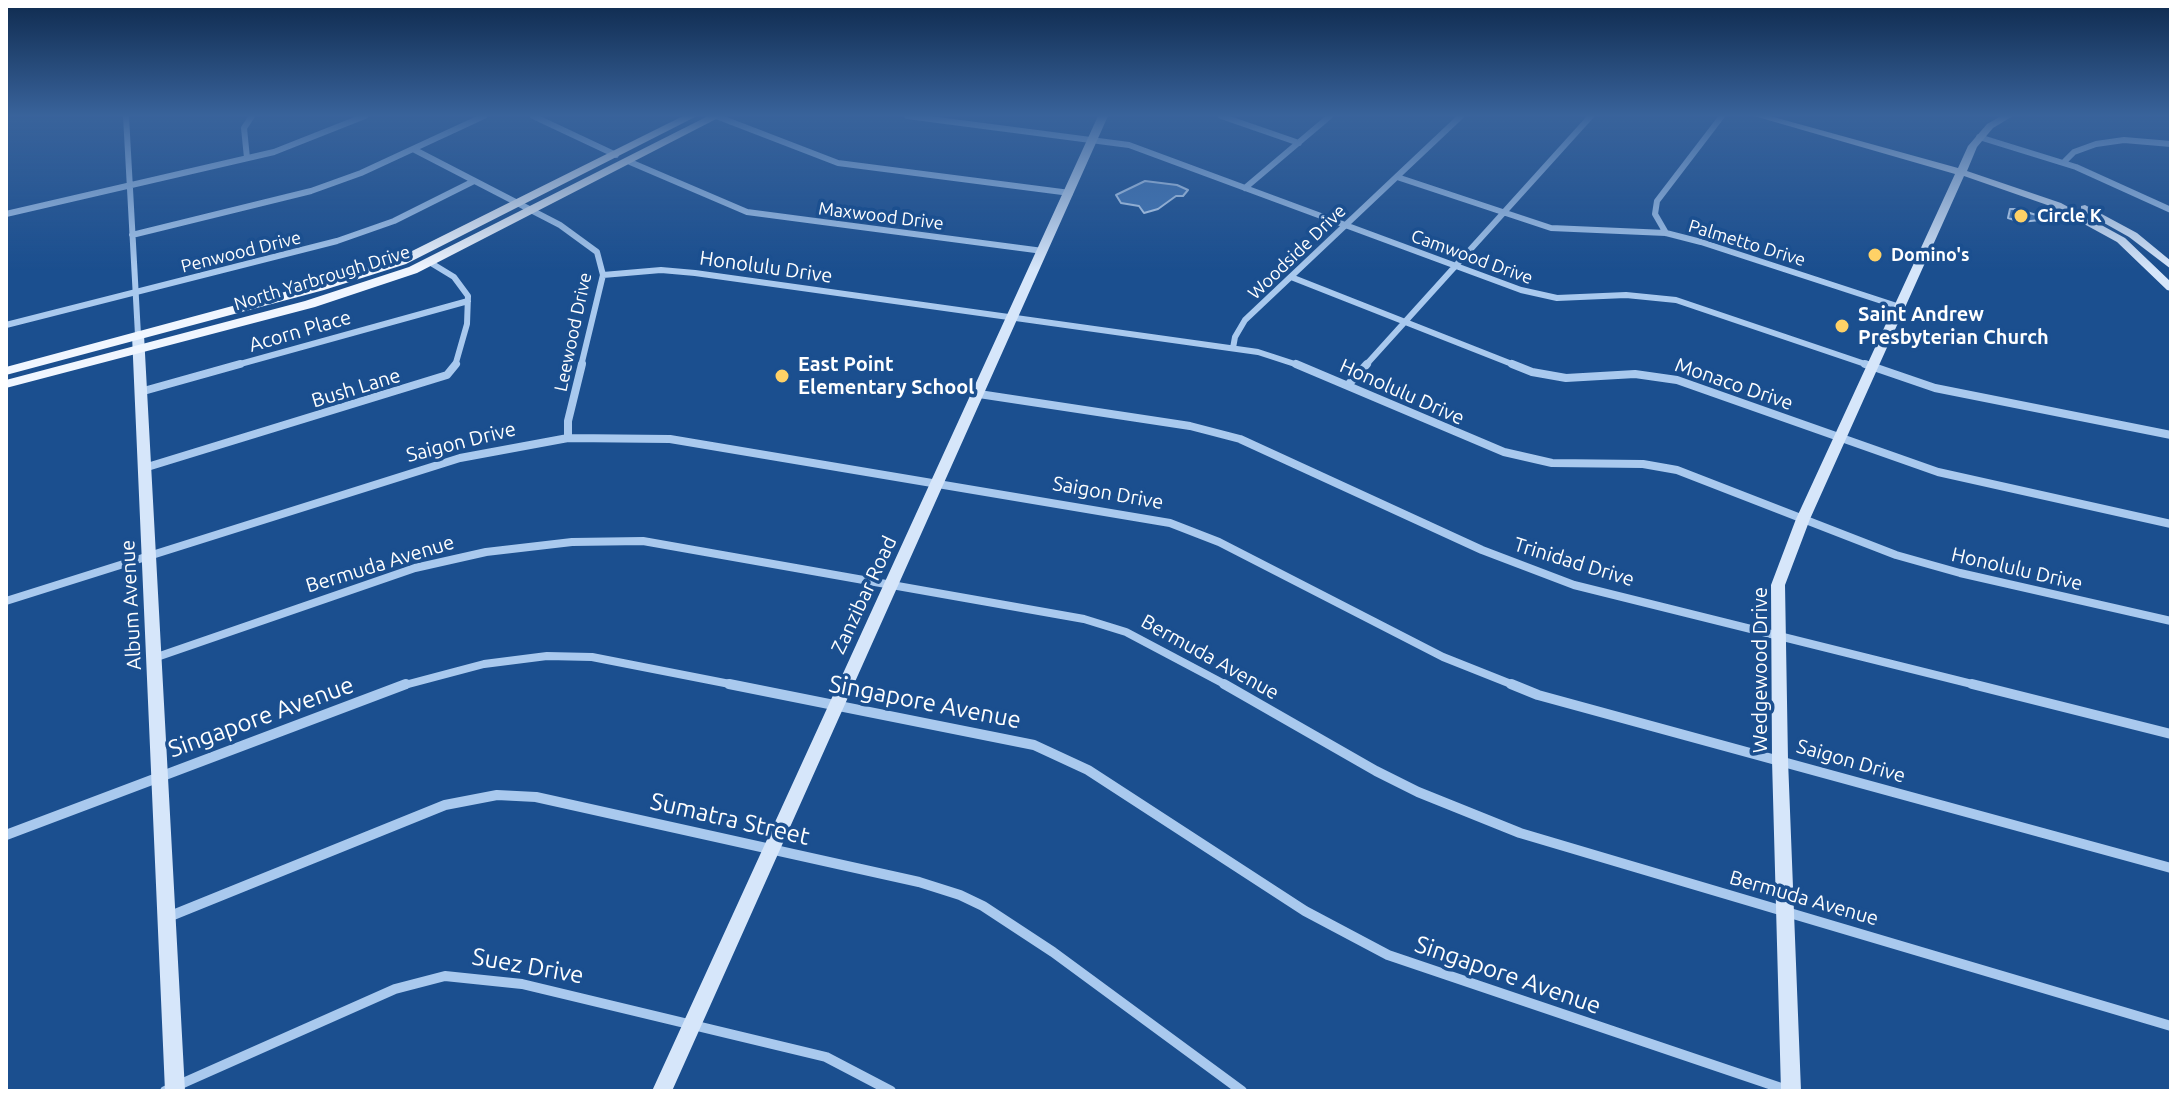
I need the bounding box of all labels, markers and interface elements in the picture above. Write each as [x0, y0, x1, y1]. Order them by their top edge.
street label: Maxwood Drive [817, 198, 945, 234]
street label: Woodside Drive [1244, 200, 1350, 304]
place label: Circle K [2037, 205, 2102, 227]
marker: Circle K [2012, 207, 2030, 225]
street label: Palmetto Drive [1686, 215, 1808, 271]
street label: Camwood Drive [1408, 225, 1536, 289]
street label: Penwood Drive [179, 227, 303, 277]
street label: North Yarbrough Drive [231, 241, 413, 315]
place label: Domino's [1891, 244, 1969, 266]
street label: Honolulu Drive [698, 246, 834, 288]
marker: Domino's [1866, 246, 1884, 264]
street label: Leewood Drive [550, 270, 596, 394]
place label: Saint Andrew Presbyterian Church [1858, 302, 2049, 349]
street label: Acorn Place [246, 305, 354, 357]
marker: Saint Andrew Presbyterian Church [1833, 317, 1851, 335]
place label: East Point Elementary School [798, 352, 974, 399]
street label: Monaco Drive [1672, 353, 1796, 415]
street label: Honolulu Drive [1336, 354, 1468, 430]
street label: Bush Lane [309, 363, 403, 413]
marker: East Point Elementary School [773, 367, 791, 385]
street label: Saigon Drive [404, 417, 518, 467]
street label: Saigon Drive [1051, 471, 1165, 515]
street label: Bermuda Avenue [303, 530, 457, 598]
street label: Zanzibar Road [826, 532, 902, 658]
street label: Trinidad Drive [1511, 532, 1637, 592]
street label: Album Avenue [116, 539, 146, 671]
street label: Honolulu Drive [1949, 542, 2085, 596]
street label: Wedgewood Drive [1748, 587, 1772, 753]
street label: Bermuda Avenue [1137, 609, 1283, 705]
street label: Singapore Avenue [827, 669, 1023, 735]
street label: Singapore Avenue [164, 670, 358, 764]
street label: Saigon Drive [1794, 734, 1908, 788]
street label: Sumatra Street [648, 787, 812, 851]
street label: Bermuda Avenue [1727, 865, 1881, 931]
street label: Singapore Avenue [1411, 930, 1605, 1020]
street label: Suez Drive [470, 942, 586, 990]

